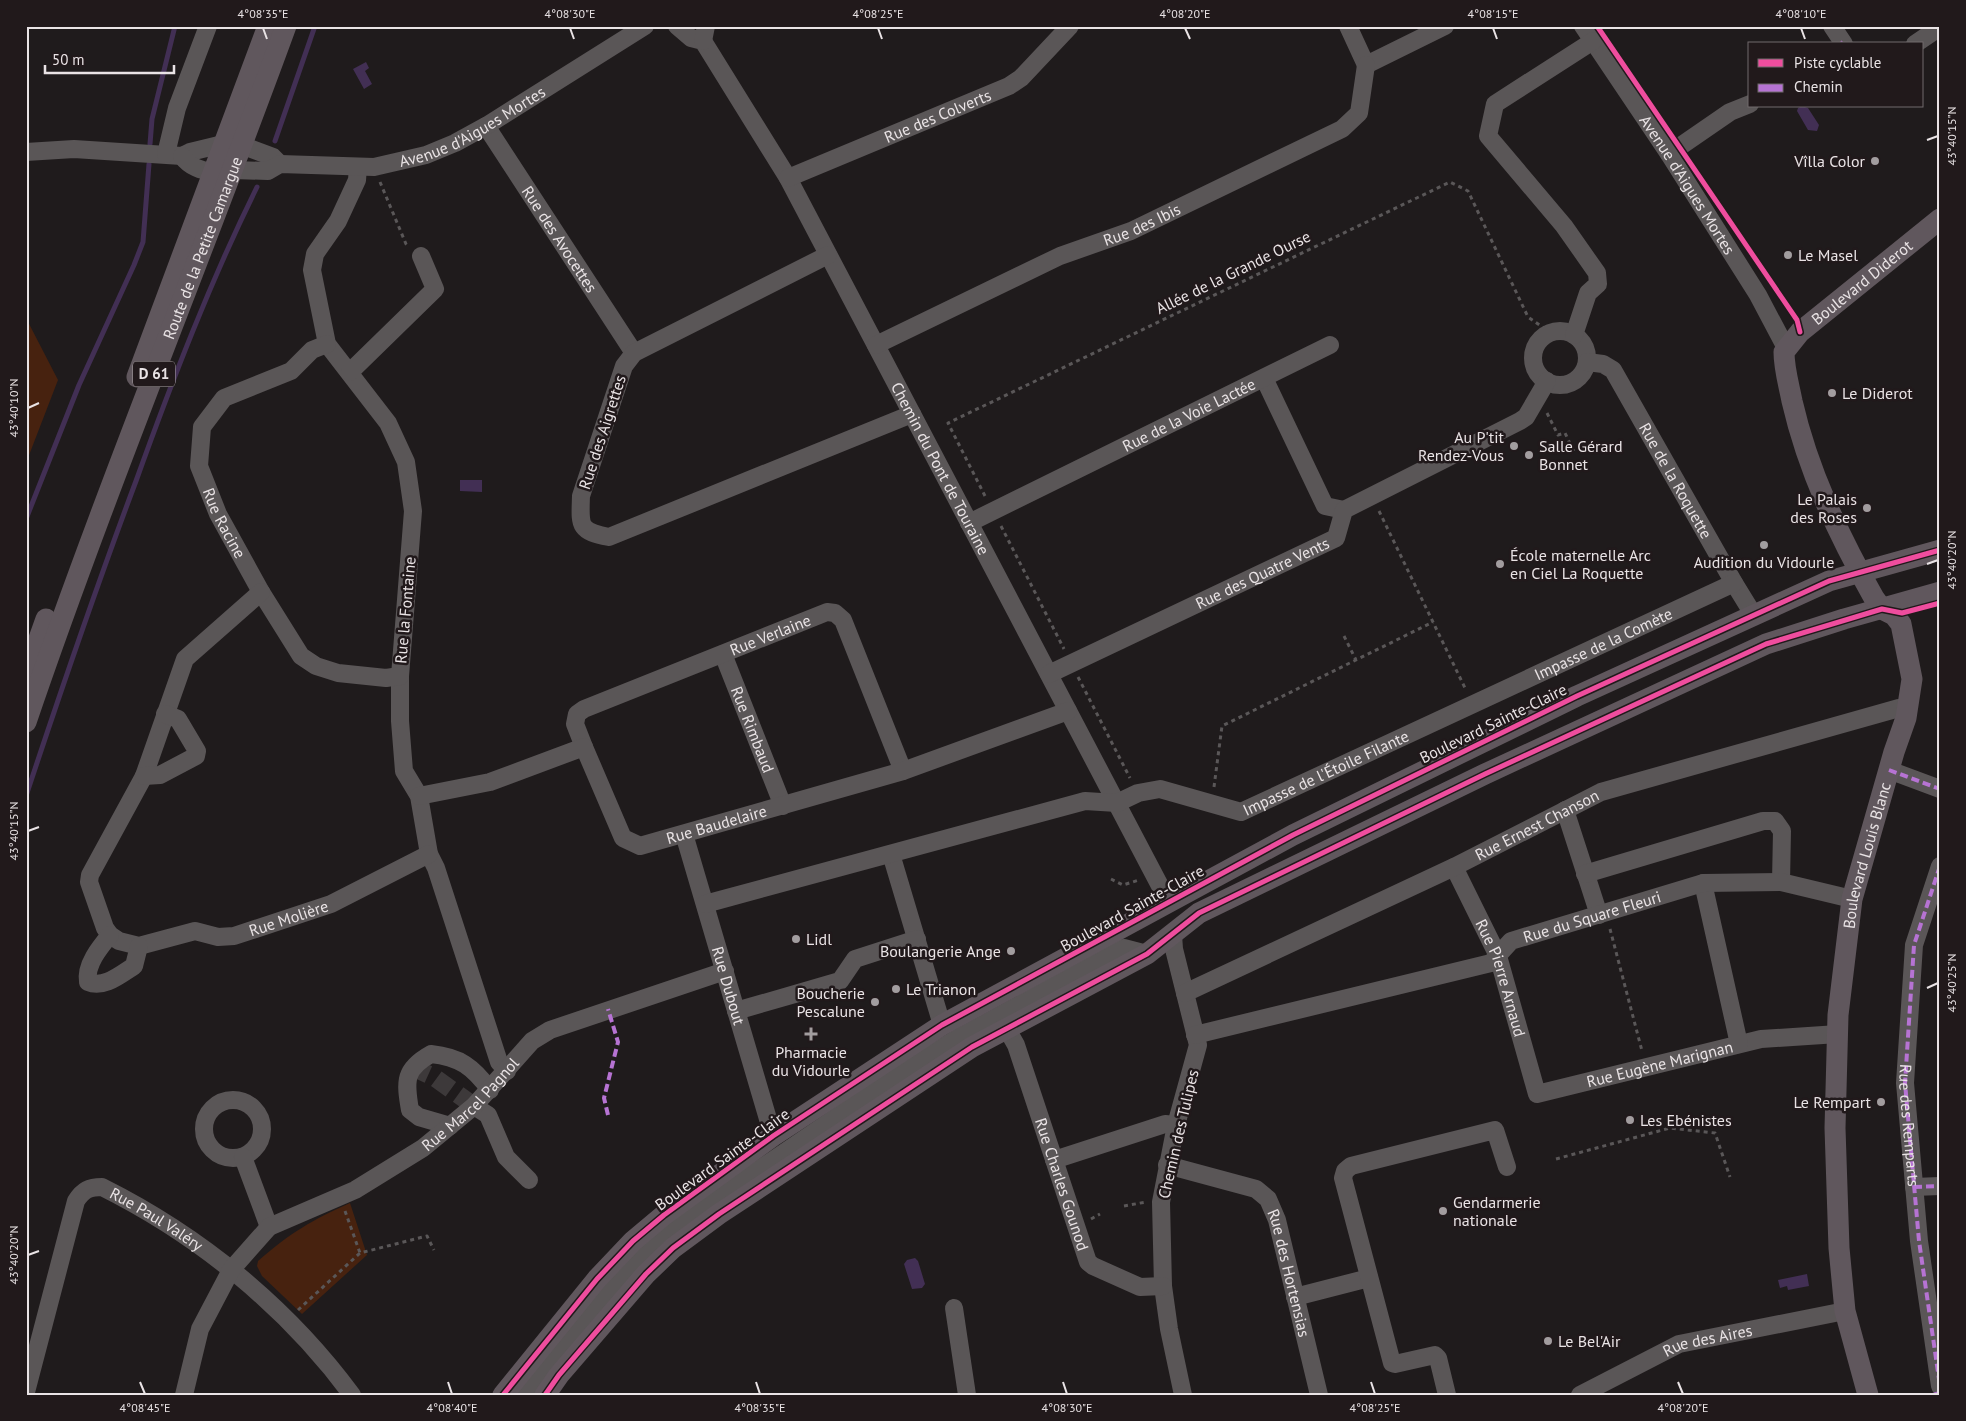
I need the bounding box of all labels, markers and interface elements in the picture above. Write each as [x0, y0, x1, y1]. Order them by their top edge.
text: 4°08'35"E [238, 6, 288, 21]
text: 4°08'30"E [545, 6, 595, 21]
text: 4°08'25"E [853, 6, 903, 21]
text: 4°08'20"E [1160, 6, 1210, 21]
text: 4°08'15"E [1468, 6, 1518, 21]
text: 4°08'10"E [1776, 6, 1826, 21]
scale bar [45, 42, 174, 74]
legend [1748, 42, 1924, 108]
text: 50 m [52, 50, 85, 69]
text: Piste cyclable [1794, 53, 1881, 72]
text: Chemin [1794, 77, 1843, 96]
street label: Avenue d'Aigues Mortes [397, 81, 549, 171]
street label: Rue des Colverts [881, 85, 994, 147]
text: 43°40'15"N [1944, 106, 1959, 166]
street label: Avenue d'Aigues Mortes [1636, 111, 1740, 258]
place label: Vîlla Color [1793, 151, 1866, 171]
street label: Route de la Petite Camargue [158, 154, 246, 342]
marker: Vîlla Color [1869, 155, 1881, 167]
street label: Rue des Avocettes [518, 182, 602, 296]
street label: Rue des Ibis [1100, 199, 1184, 250]
street label: Allée de la Grande Ourse [1152, 226, 1314, 318]
street label: Boulevard Diderot [1807, 235, 1917, 329]
place label: Le Masel [1798, 245, 1858, 265]
marker: Le Masel [1782, 249, 1794, 261]
road number: D 61 [133, 362, 175, 386]
street label: Rue des Aigrettes [574, 372, 630, 492]
street label: Rue de la Voie Lactée [1119, 373, 1259, 456]
text: 43°40'10"N [6, 378, 21, 438]
street label: Chemin du Pont de Touraine [887, 378, 994, 558]
place label: Le Diderot [1842, 383, 1913, 403]
marker: Le Diderot [1826, 387, 1838, 399]
street label: Rue de la Roquette [1635, 419, 1717, 542]
place label: Au P'tit Rendez-Vous [1418, 427, 1505, 465]
place label: Salle Gérard Bonnet [1539, 436, 1623, 474]
marker: Au P'tit Rendez-Vous [1508, 440, 1520, 452]
marker: Salle Gérard Bonnet [1523, 449, 1535, 461]
street label: Rue Racine [199, 485, 250, 562]
place label: Le Palais des Roses [1790, 489, 1857, 527]
marker: Le Palais des Roses [1861, 502, 1873, 514]
text: 43°40'20"N [1944, 530, 1959, 590]
street label: Rue des Quatre Vents [1192, 533, 1333, 613]
marker: Audition du Vidourle [1758, 539, 1770, 551]
place label: École maternelle Arc en Ciel La Roquette [1510, 545, 1651, 583]
place label: Audition du Vidourle [1694, 552, 1834, 572]
street label: Rue la Fontaine [390, 556, 420, 664]
marker: École maternelle Arc en Ciel La Roquette [1494, 558, 1506, 570]
street label: Impasse de la Comète [1531, 603, 1675, 684]
street label: Rue Verlaine [727, 610, 814, 660]
street label: Boulevard Sainte-Claire [1416, 679, 1570, 767]
street label: Rue Rimbaud [727, 683, 779, 775]
street label: Impasse de l'Étoile Filante [1240, 726, 1412, 820]
street label: Boulevard Louis Blanc [1839, 780, 1895, 930]
street label: Rue Ernest Chanson [1471, 785, 1602, 865]
street label: Rue Baudelaire [664, 800, 769, 848]
text: 43°40'15"N [6, 801, 21, 861]
street label: Boulevard Sainte-Claire [1057, 860, 1207, 956]
street label: Rue du Square Fleuri [1521, 886, 1663, 947]
street label: Rue Molière [246, 896, 331, 940]
street label: Rue Pierre Arnaud [1471, 916, 1530, 1039]
place label: Lidl [806, 929, 832, 949]
marker: Lidl [790, 933, 802, 945]
place label: Boulangerie Ange [880, 941, 1001, 961]
street label: Rue Dubout [708, 944, 750, 1028]
marker: Boulangerie Ange [1005, 945, 1017, 957]
text: 43°40'25"N [1944, 953, 1959, 1013]
place label: Le Trianon [906, 979, 976, 999]
place label: Boucherie Pescalune [796, 983, 865, 1021]
marker: Le Trianon [890, 983, 902, 995]
marker: Boucherie Pescalune [869, 996, 881, 1008]
marker: Pharmacie du Vidourle [805, 1028, 817, 1040]
street label: Rue Eugène Marignan [1584, 1036, 1735, 1091]
place label: Pharmacie du Vidourle [772, 1042, 850, 1080]
street label: Rue Marcel Pagnol [417, 1053, 523, 1155]
street label: Rue des Remparts [1895, 1064, 1924, 1188]
street label: Chemin des Tulipes [1153, 1067, 1203, 1200]
place label: Le Rempart [1793, 1092, 1872, 1112]
marker: Le Rempart [1875, 1096, 1887, 1108]
street label: Boulevard Sainte-Claire [651, 1104, 793, 1214]
place label: Les Ebénistes [1640, 1110, 1732, 1130]
marker: Les Ebénistes [1624, 1114, 1636, 1126]
street label: Rue Charles Gounod [1031, 1115, 1093, 1253]
street label: Rue Paul Valéry [107, 1183, 208, 1256]
place label: Gendarmerie nationale [1453, 1192, 1541, 1230]
marker: Gendarmerie nationale [1437, 1205, 1449, 1217]
street label: Rue des Hortensias [1263, 1206, 1315, 1339]
text: 43°40'20"N [6, 1225, 21, 1285]
street label: Rue des Aires [1659, 1320, 1754, 1361]
place label: Le Bel'Air [1558, 1331, 1621, 1351]
marker: Le Bel'Air [1542, 1335, 1554, 1347]
text: 4°08'45"E [120, 1400, 170, 1415]
text: 4°08'40"E [427, 1400, 477, 1415]
text: 4°08'35"E [735, 1400, 785, 1415]
text: 4°08'30"E [1042, 1400, 1092, 1415]
text: 4°08'25"E [1350, 1400, 1400, 1415]
text: 4°08'20"E [1658, 1400, 1708, 1415]

